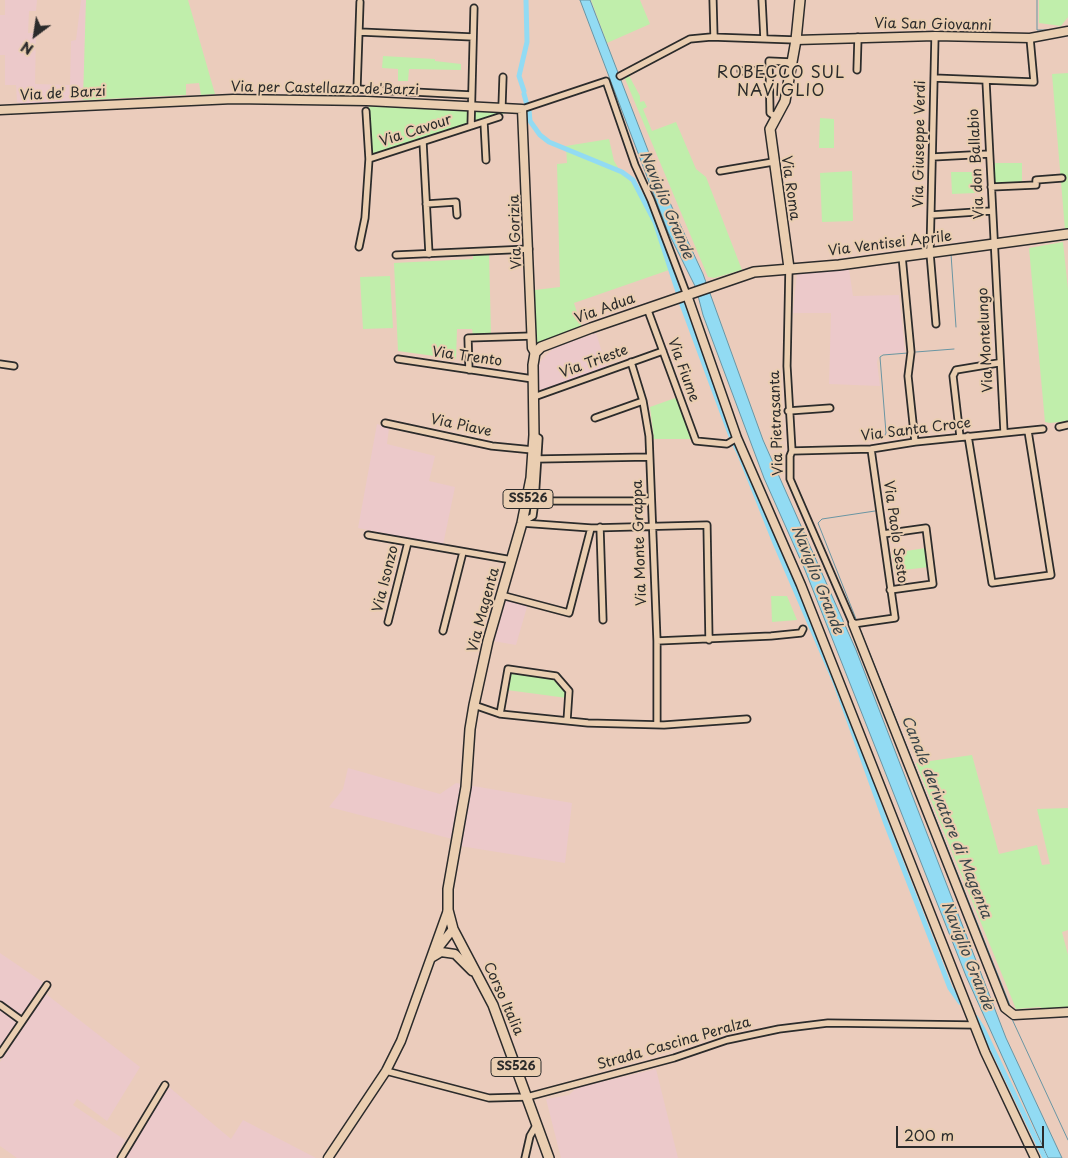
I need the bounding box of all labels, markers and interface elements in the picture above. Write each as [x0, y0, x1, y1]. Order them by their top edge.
north arrow [10, 10, 60, 60]
street label: Via San Giovanni [874, 16, 992, 34]
text: N [17, 36, 37, 60]
district label: ROBECCO SUL NAVIGLIO [715, 64, 847, 102]
street label: Via per Castellazzo de'Barzi [231, 79, 419, 99]
street label: Via Giuseppe Verdi [910, 80, 930, 208]
street label: Via de' Barzi [20, 83, 106, 105]
street label: Via don Ballabio [966, 108, 988, 220]
street label: Via Cavour [378, 111, 454, 151]
water label: Naviglio Grande [635, 148, 697, 262]
street label: Via Roma [777, 155, 803, 221]
street label: Via Gorizia [506, 194, 526, 270]
street label: Via Ventisei Aprile [827, 228, 953, 260]
street label: Via Montelungo [975, 287, 997, 393]
street label: Via Adua [573, 290, 637, 328]
street label: Via Fiume [664, 336, 702, 404]
street label: Via Trieste [558, 342, 630, 382]
street label: Via Trento [431, 344, 503, 370]
street label: Via Pietrasanta [767, 370, 787, 476]
street label: Via Piave [429, 411, 493, 441]
street label: Via Santa Croce [860, 415, 972, 445]
street label: Via Monte Grappa [629, 480, 651, 606]
street label: Via Paolo Sesto [879, 480, 911, 584]
road number: SS526 [503, 489, 553, 508]
water label: Naviglio Grande [787, 523, 847, 637]
street label: Via Isonzo [370, 544, 402, 614]
street label: Via Magenta [465, 566, 503, 654]
water label: Canale derivatore di Magenta [897, 713, 995, 921]
water label: Naviglio Grande [937, 899, 997, 1013]
street label: Corso Italia [479, 960, 527, 1038]
street label: Strada Cascina Peralza [595, 1014, 753, 1074]
road number: SS526 [491, 1058, 541, 1076]
scale bar [898, 1116, 1046, 1148]
text: 200 m [904, 1123, 954, 1146]

